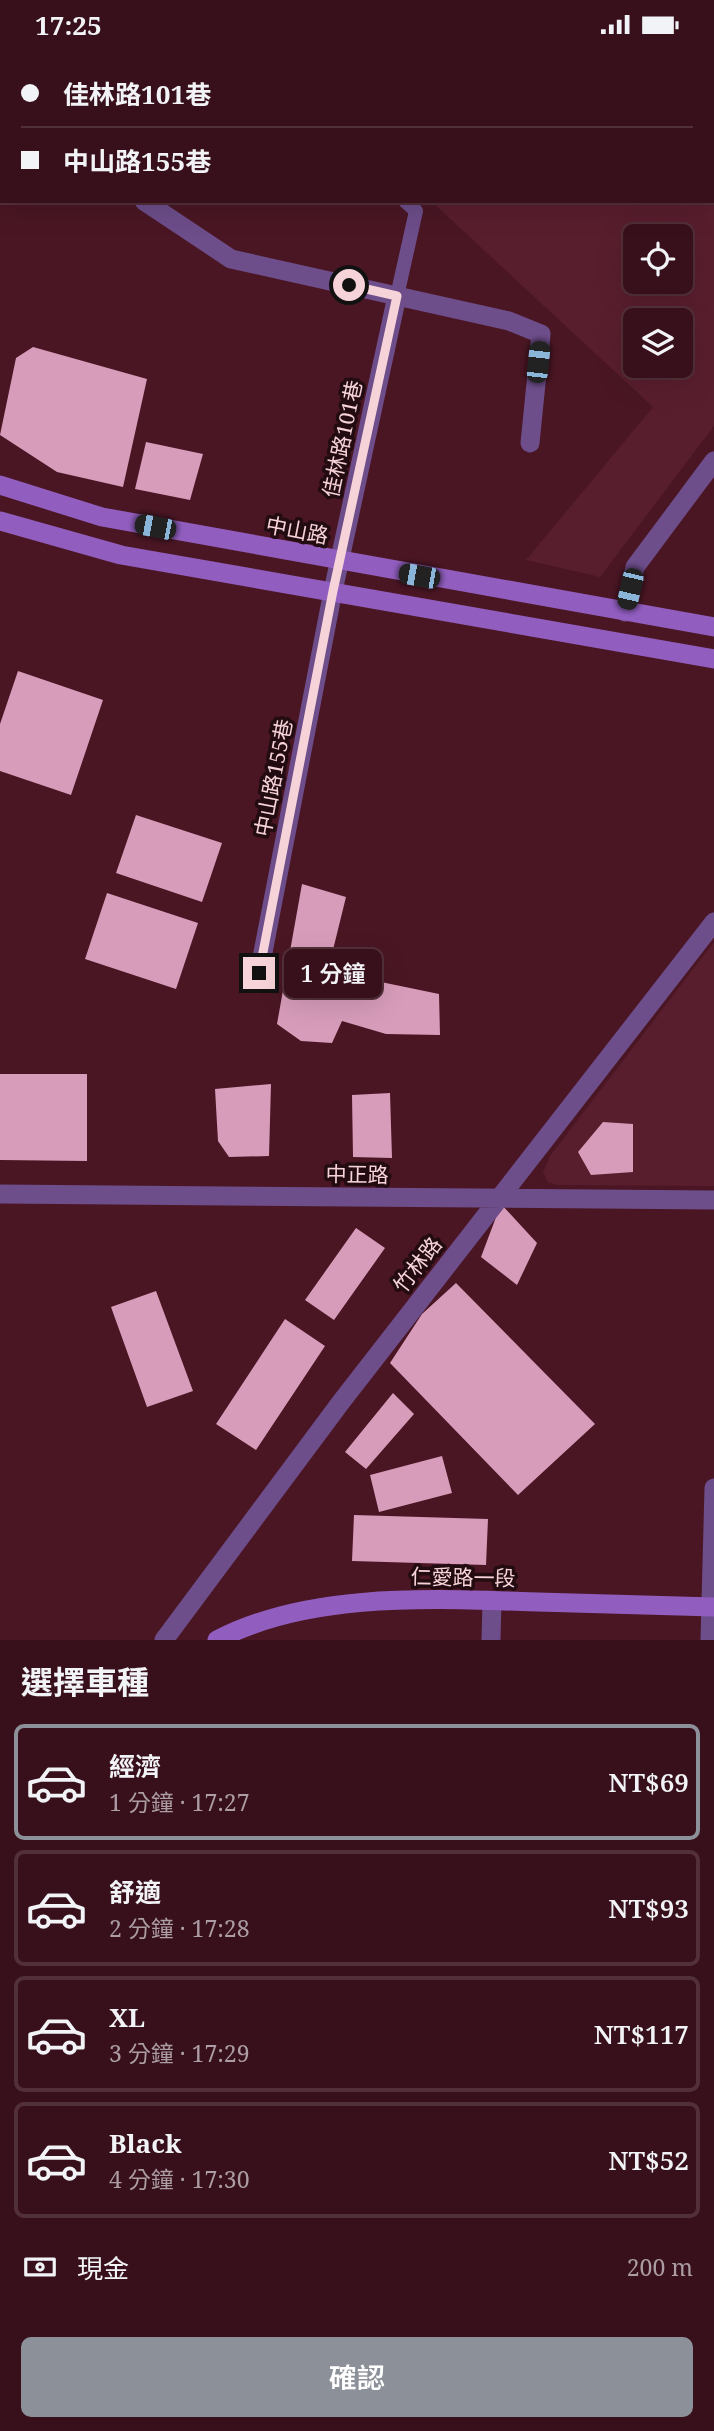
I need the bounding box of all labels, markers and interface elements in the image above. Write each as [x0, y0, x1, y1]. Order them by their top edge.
text: 17:25 [35, 7, 102, 43]
text: 佳林路101巷 [63, 76, 211, 112]
text: 中山路155巷 [63, 143, 211, 179]
map controls [623, 224, 693, 378]
button: locate [623, 224, 693, 294]
route start [333, 269, 365, 301]
button: layers [623, 308, 693, 378]
car [526, 340, 551, 384]
street label: 佳林路101巷 [316, 378, 368, 500]
street label: 中山路 [264, 510, 331, 550]
car [133, 513, 178, 541]
car [397, 562, 442, 590]
car [616, 566, 645, 612]
street label: 中山路155巷 [248, 717, 298, 839]
callout: 1 分鐘 [284, 949, 382, 997]
route end [243, 957, 275, 989]
text: 1 分鐘 [301, 957, 365, 989]
street label: 中正路 [325, 1159, 389, 1189]
street label: 竹林路 [387, 1231, 448, 1298]
street label: 仁愛路一段 [410, 1562, 516, 1592]
text: 選擇車種 [21, 1660, 149, 1703]
text: 經濟 [109, 1748, 161, 1784]
icon: car [25, 1751, 88, 1814]
text: NT$69 [608, 1764, 689, 1800]
text: 1 分鐘 · 17:27 [109, 1786, 250, 1818]
text: 舒適 [109, 1874, 161, 1910]
icon: car [25, 1877, 88, 1940]
text: NT$93 [608, 1890, 689, 1926]
text: 2 分鐘 · 17:28 [109, 1912, 250, 1944]
text: XL [109, 1999, 145, 2035]
icon: car [25, 2003, 88, 2066]
text: NT$117 [594, 2016, 689, 2052]
text: 3 分鐘 · 17:29 [109, 2037, 250, 2069]
text: Black [109, 2125, 182, 2161]
icon: car [25, 2129, 88, 2192]
text: NT$52 [608, 2142, 689, 2178]
text: 4 分鐘 · 17:30 [109, 2163, 250, 2195]
icon: cash [21, 2248, 59, 2286]
text: 現金 [77, 2250, 129, 2286]
text: 200 m [627, 2251, 693, 2283]
button: 確認 [21, 2337, 693, 2417]

